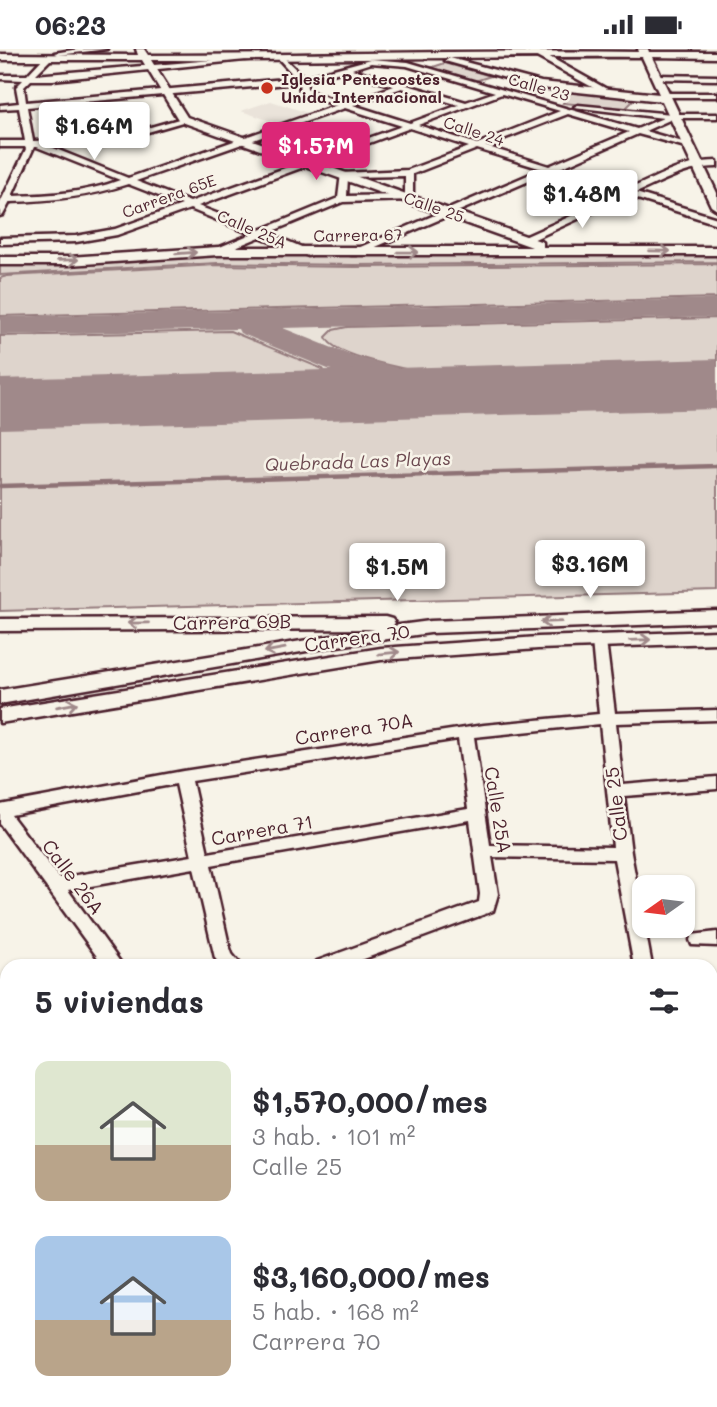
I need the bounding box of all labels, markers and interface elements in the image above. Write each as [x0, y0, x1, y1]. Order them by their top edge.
text: 06:23 [35, 8, 106, 42]
place label: Iglesia Pentecostes Unida Internacional [281, 68, 442, 107]
street label: Calle 23 [506, 68, 572, 105]
marker: Iglesia Pentecostes Unida Internacional [259, 80, 275, 96]
pin: $1.64M [37, 103, 151, 162]
text: $1.64M [55, 110, 133, 140]
street label: Calle 24 [441, 111, 508, 150]
pin: $1.57M [259, 123, 373, 182]
text: $1.57M [278, 130, 354, 160]
street label: Carrera 65E [119, 169, 219, 222]
pin: $1.48M [525, 171, 639, 230]
text: $1.48M [543, 178, 621, 208]
street label: Calle 25 [401, 186, 467, 227]
street label: Calle 25A [214, 204, 290, 253]
street label: Carrera 67 [313, 223, 403, 246]
one-way arrow [648, 244, 671, 258]
one-way arrow [396, 245, 419, 259]
one-way arrow [174, 246, 197, 259]
one-way arrow [56, 254, 79, 267]
water label: Quebrada Las Playas [264, 446, 452, 476]
pin: $3.16M [533, 540, 647, 600]
pin: $1.5M [348, 543, 446, 603]
text: $3.16M [551, 548, 629, 578]
text: $1.5M [365, 551, 429, 581]
street label: Carrera 69B [173, 608, 291, 635]
one-way arrow [540, 615, 563, 628]
one-way arrow [127, 616, 150, 630]
street label: Carrera 70 [303, 618, 411, 657]
one-way arrow [628, 633, 651, 646]
one-way arrow [264, 644, 287, 657]
one-way arrow [377, 646, 399, 659]
one-way arrow [55, 698, 78, 711]
street label: Carrera 70A [293, 707, 415, 750]
street label: Calle 25A [479, 765, 518, 855]
street label: Calle 25 [599, 766, 632, 843]
street label: Carrera 71 [209, 808, 315, 851]
street label: Calle 26A [37, 834, 110, 919]
north arrow [632, 875, 695, 938]
map controls [632, 875, 695, 938]
text: 5 viviendas [35, 981, 204, 1021]
icon: filters [645, 982, 683, 1020]
text: $1,570,000/mes [252, 1081, 488, 1121]
icon: home [91, 1089, 175, 1173]
text: 3 hab. · 101 m² [252, 1121, 415, 1151]
text: Calle 25 [252, 1151, 342, 1181]
text: $3,160,000/mes [252, 1256, 490, 1296]
icon: home [91, 1264, 175, 1348]
text: 5 hab. · 168 m² [252, 1296, 419, 1326]
text: Carrera 70 [252, 1326, 380, 1356]

